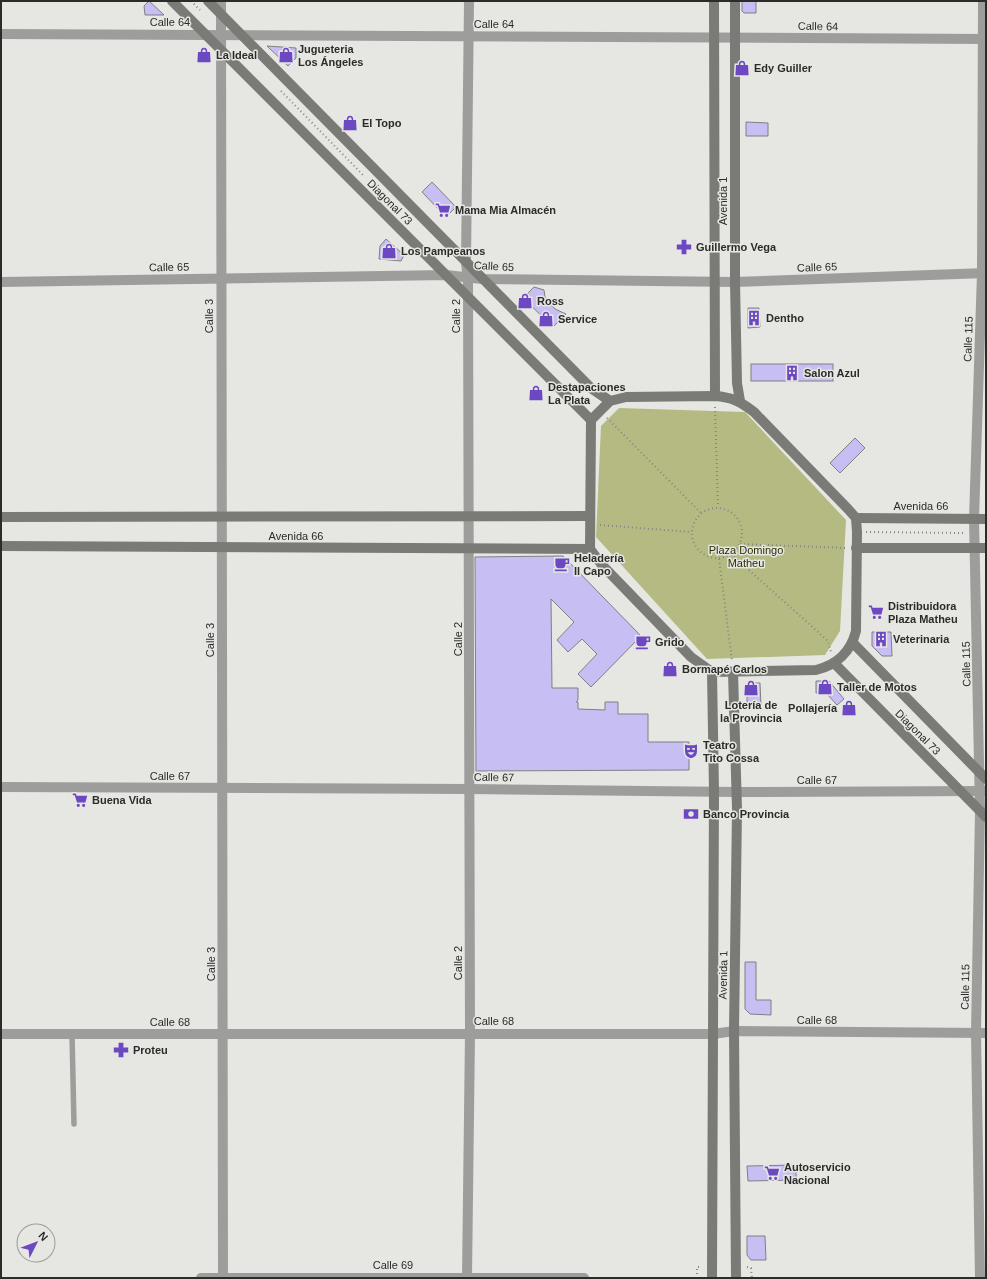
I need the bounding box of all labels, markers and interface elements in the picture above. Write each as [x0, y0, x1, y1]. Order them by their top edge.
street label: Calle 64 [150, 16, 190, 28]
street label: Calle 64 [474, 18, 514, 30]
street label: Calle 64 [798, 20, 838, 32]
place label: Jugueteria Los Ángeles [298, 43, 363, 68]
shop icon: La Ideal [195, 46, 213, 64]
shop icon: Jugueteria Los Ángeles [277, 46, 295, 64]
place label: La Ideal [216, 49, 257, 61]
shop icon: Edy Guiller [733, 59, 751, 77]
place label: Edy Guiller [754, 62, 813, 74]
shop icon: El Topo [341, 114, 359, 132]
place label: El Topo [362, 117, 402, 129]
street label: Diagonal 73 [365, 177, 415, 227]
street label: Avenida 1 [717, 177, 729, 225]
supermarket icon: Mama Mia Almacén [434, 201, 452, 219]
place label: Mama Mia Almacén [455, 204, 556, 216]
pharmacy icon: Guillermo Vega [675, 238, 693, 256]
place label: Guillermo Vega [696, 241, 777, 253]
shop icon: Los Pampeanos [380, 242, 398, 260]
place label: Los Pampeanos [401, 245, 485, 257]
street label: Calle 65 [474, 259, 514, 273]
street label: Calle 65 [797, 260, 837, 274]
street label: Calle 65 [149, 261, 189, 273]
shop icon: Ross [516, 292, 534, 310]
place label: Ross [537, 295, 564, 307]
street label: Calle 3 [203, 299, 215, 333]
street label: Calle 2 [450, 299, 462, 333]
building icon: Dentho [745, 309, 763, 327]
shop icon: Service [537, 310, 555, 328]
place label: Dentho [766, 312, 804, 324]
place label: Service [558, 313, 597, 325]
street label: Calle 115 [961, 316, 975, 362]
building icon: Salon Azul [783, 364, 801, 382]
place label: Salon Azul [804, 367, 860, 379]
place label: Destapaciones La Plata [548, 381, 626, 406]
shop icon: Destapaciones La Plata [527, 384, 545, 402]
street label: Avenida 66 [894, 500, 948, 512]
street label: Avenida 66 [269, 530, 323, 542]
park label: Plaza Domingo Matheu [709, 544, 783, 569]
place label: Heladería Il Capo [574, 552, 624, 577]
cafe icon: Heladería Il Capo [553, 555, 571, 573]
place label: Distribuidora Plaza Matheu [888, 600, 958, 625]
supermarket icon: Distribuidora Plaza Matheu [867, 603, 885, 621]
street label: Calle 2 [452, 622, 464, 656]
street label: Calle 3 [204, 623, 216, 657]
building icon: Veterinaria [872, 630, 890, 648]
cafe icon: Grido [634, 633, 652, 651]
place label: Veterinaria [893, 633, 950, 645]
place label: Grido [655, 636, 685, 648]
street label: Calle 115 [960, 641, 972, 687]
shop icon: Bormapé Carlos [661, 660, 679, 678]
place label: Bormapé Carlos [682, 663, 767, 675]
shop icon: Taller de Motos [816, 678, 834, 696]
shop icon: Lotería de la Provincia [742, 679, 760, 697]
place label: Taller de Motos [837, 681, 917, 693]
place label: Lotería de la Provincia [720, 699, 783, 724]
shop icon: Pollajería [840, 699, 858, 717]
place label: Pollajería [788, 702, 838, 714]
street label: Diagonal 73 [893, 707, 943, 757]
place label: Teatro Tito Cossa [703, 739, 760, 764]
theatre icon: Teatro Tito Cossa [682, 742, 700, 760]
street label: Calle 67 [150, 770, 190, 782]
street label: Calle 67 [474, 771, 514, 783]
street label: Calle 67 [797, 774, 837, 786]
supermarket icon: Buena Vida [71, 791, 89, 809]
place label: Buena Vida [92, 794, 153, 806]
bank icon: Banco Provincia [682, 805, 700, 823]
place label: Banco Provincia [703, 808, 790, 820]
street label: Calle 2 [452, 946, 464, 980]
street label: Calle 3 [205, 947, 217, 981]
street label: Avenida 1 [717, 951, 729, 999]
street label: Calle 115 [959, 964, 971, 1010]
street label: Calle 68 [797, 1014, 837, 1026]
street label: Calle 68 [474, 1015, 514, 1027]
street label: Calle 68 [150, 1016, 190, 1028]
pharmacy icon: Proteu [112, 1041, 130, 1059]
place label: Proteu [133, 1044, 168, 1056]
place label: Autoservicio Nacional [784, 1161, 851, 1186]
supermarket icon: Autoservicio Nacional [763, 1164, 781, 1182]
north arrow [16, 1223, 56, 1263]
text: N [36, 1229, 51, 1243]
street label: Calle 69 [373, 1259, 413, 1271]

